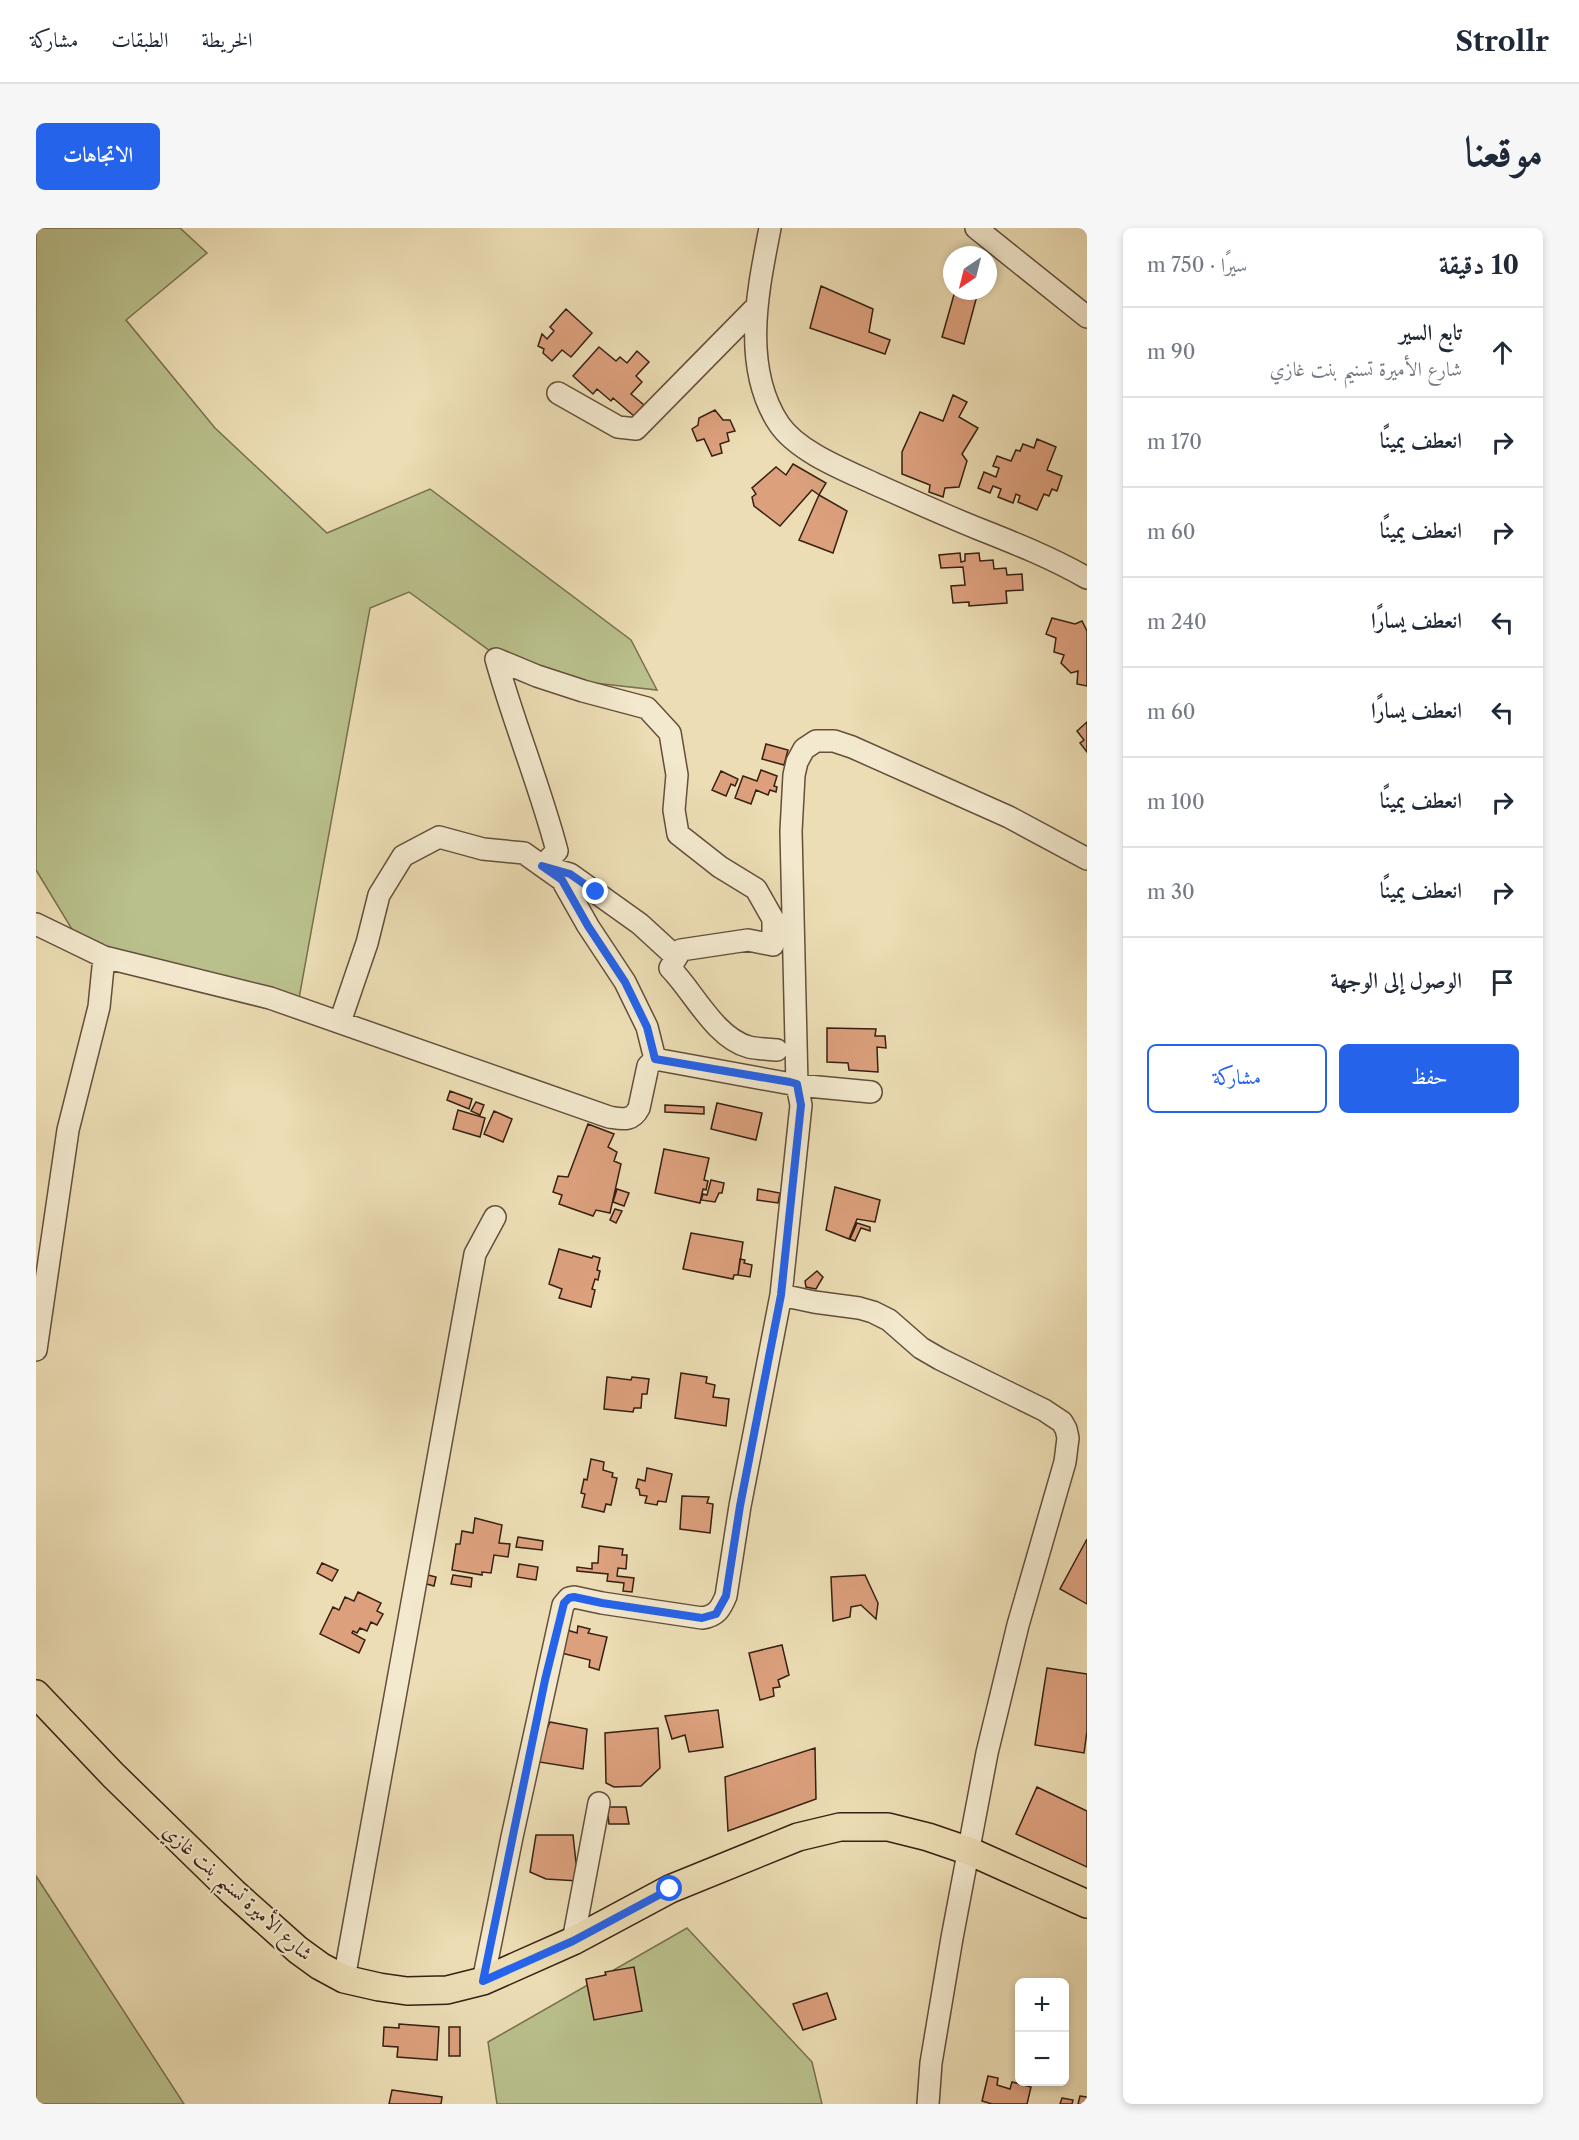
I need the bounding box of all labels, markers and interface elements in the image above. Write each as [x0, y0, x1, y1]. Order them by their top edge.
text: Strollr [1455, 24, 1549, 58]
text: مشاركة [30, 27, 78, 52]
text: الطبقات [111, 27, 168, 52]
text: الخريطة [201, 27, 253, 52]
button: الاتجاهات [36, 123, 160, 190]
text: موقعنا [1465, 125, 1543, 177]
north arrow [943, 246, 997, 300]
text: 10 دقيقة [1439, 249, 1519, 281]
text: سيرًا · 750 m [1147, 253, 1247, 277]
text: تابع السير [1399, 319, 1462, 346]
icon: ahead [1486, 336, 1519, 369]
text: 90 m [1147, 340, 1195, 364]
text: شارع الأميرة تسنيم بنت غازي [1270, 357, 1462, 381]
icon: right [1486, 426, 1519, 459]
text: انعطف يمينًا [1380, 427, 1462, 454]
text: 170 m [1147, 430, 1202, 454]
icon: right [1486, 516, 1519, 549]
text: انعطف يمينًا [1380, 517, 1462, 544]
text: 60 m [1147, 520, 1195, 544]
icon: left [1486, 606, 1519, 639]
text: انعطف يسارًا [1371, 607, 1462, 634]
text: 240 m [1147, 610, 1207, 634]
icon: left [1486, 696, 1519, 729]
text: انعطف يسارًا [1371, 697, 1462, 724]
text: 60 m [1147, 700, 1195, 724]
icon: right [1486, 786, 1519, 819]
text: انعطف يمينًا [1380, 787, 1462, 814]
text: 100 m [1147, 790, 1205, 814]
icon: right [1486, 876, 1519, 909]
text: انعطف يمينًا [1380, 877, 1462, 904]
route end [582, 878, 608, 904]
text: 30 m [1147, 880, 1195, 904]
icon: arrive [1486, 966, 1519, 999]
text: الوصول إلى الوجهة [1330, 967, 1462, 994]
button: مشاركة [1147, 1044, 1327, 1113]
button: حفظ [1339, 1044, 1519, 1113]
street label: شارع الأميرة تسنيم بنت غازي [153, 1816, 320, 1971]
route start [656, 1875, 682, 1901]
map controls [1015, 1978, 1069, 2086]
button: + [1015, 1978, 1069, 2032]
button: − [1015, 2032, 1069, 2086]

